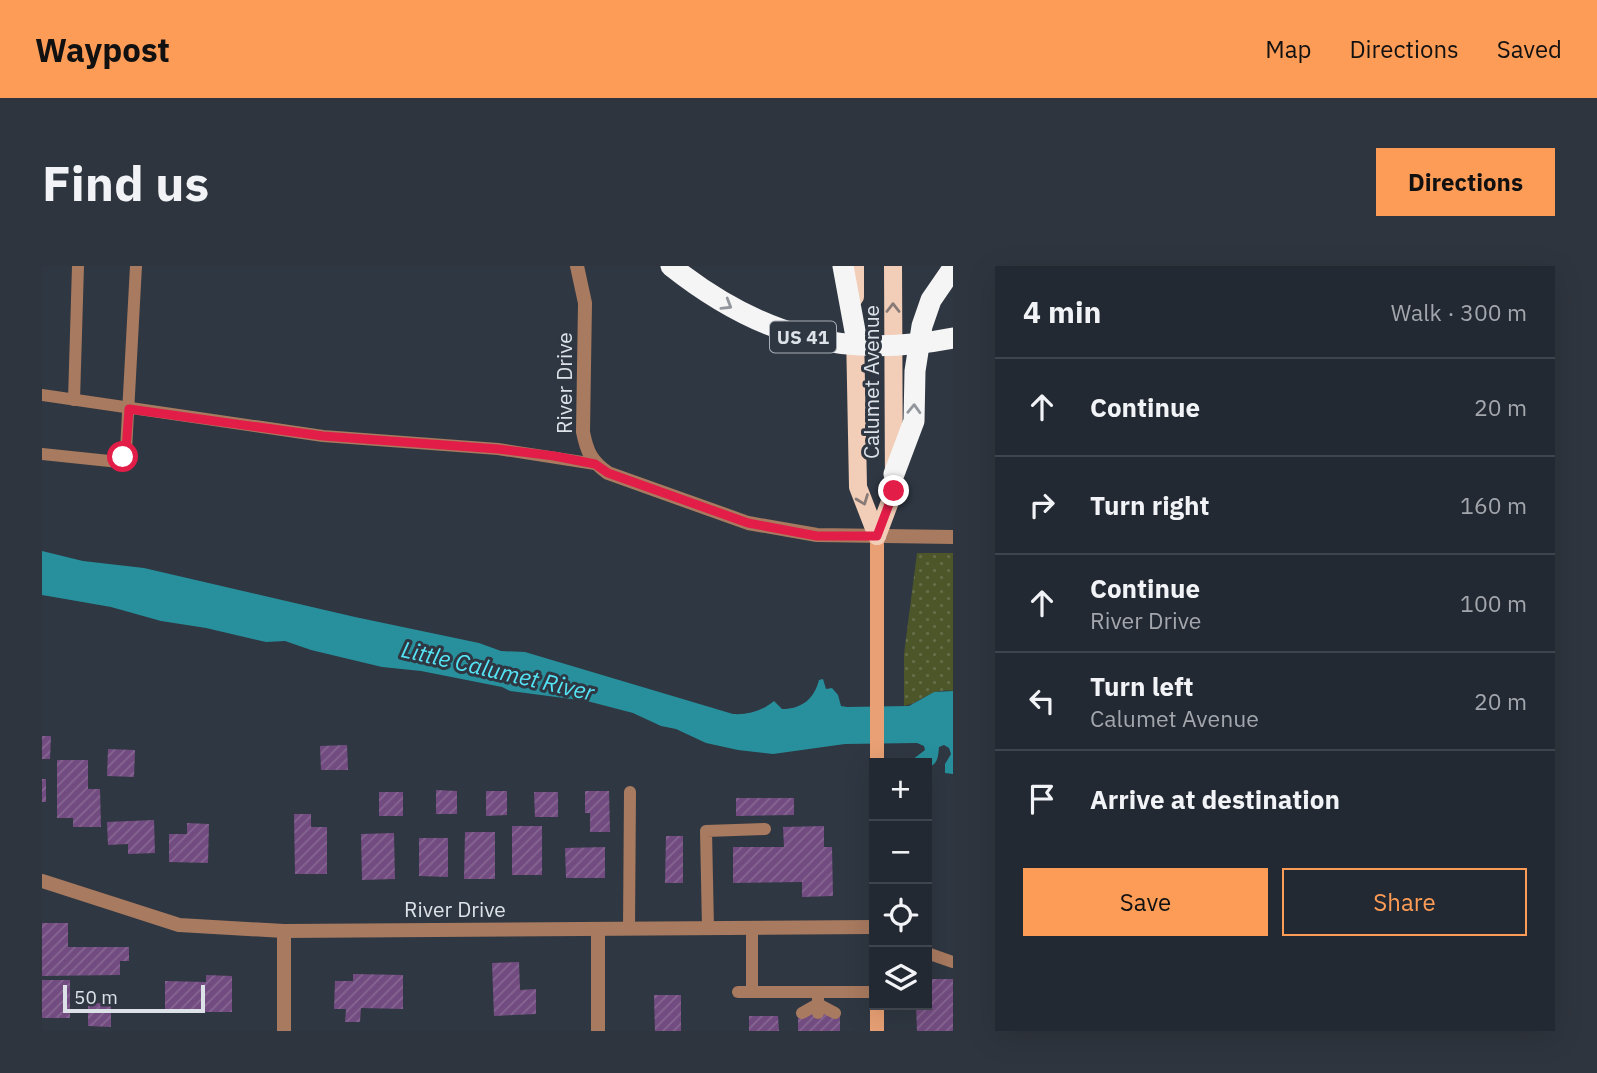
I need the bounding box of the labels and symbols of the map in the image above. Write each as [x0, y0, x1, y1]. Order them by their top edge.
one-way arrow [719, 297, 732, 310]
one-way arrow [885, 302, 901, 312]
street label: Calumet Avenue [857, 305, 885, 459]
road number: US 41 [770, 321, 836, 352]
street label: River Drive [550, 332, 578, 434]
one-way arrow [906, 403, 921, 414]
route start [107, 441, 138, 472]
route end [878, 475, 909, 506]
one-way arrow [855, 493, 869, 505]
water label: Little Calumet River [399, 633, 598, 707]
street label: River Drive [404, 895, 506, 923]
scale bar [63, 982, 205, 1014]

